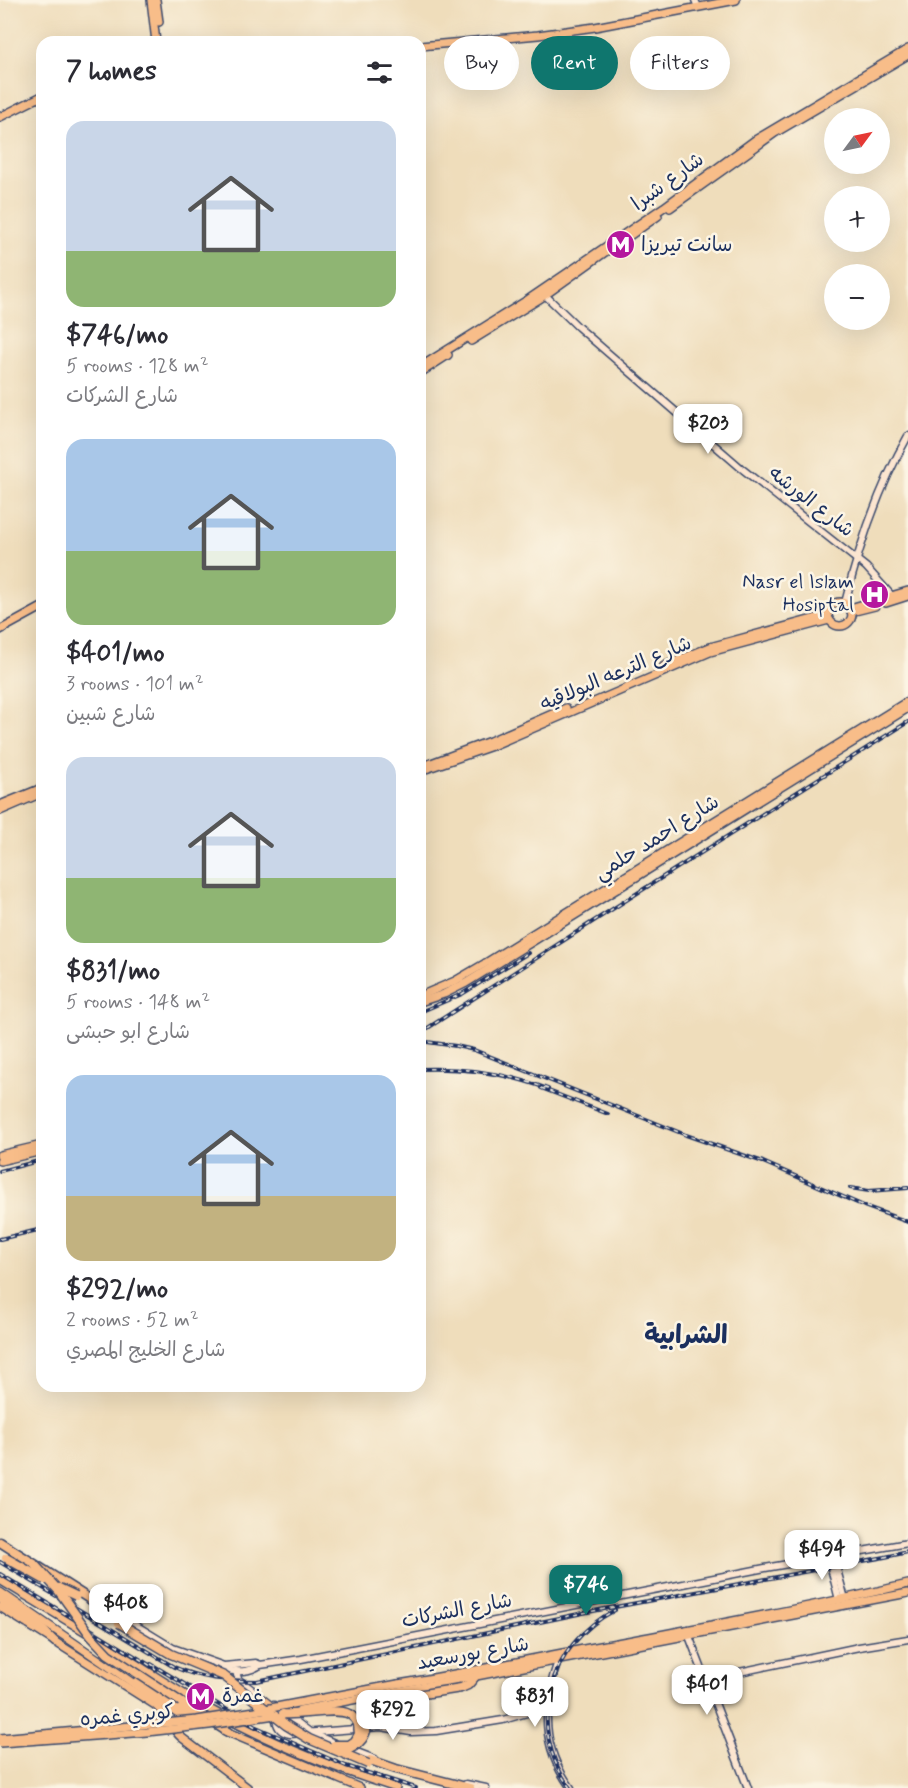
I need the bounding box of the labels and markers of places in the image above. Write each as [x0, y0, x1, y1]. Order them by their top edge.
metro station icon: سانت تيريزا [604, 229, 636, 261]
place label: سانت تيريزا [641, 232, 733, 259]
pin: $203 [672, 404, 744, 455]
place label: Nasr el Islam Hosiptal [742, 569, 854, 619]
hospital icon: Nasr el Islam Hosiptal [859, 578, 891, 610]
pin: $494 [786, 1530, 858, 1581]
pin: $746 [550, 1565, 622, 1616]
pin: $408 [90, 1584, 162, 1635]
pin: $401 [671, 1665, 743, 1716]
pin: $831 [499, 1677, 571, 1728]
metro station icon: غمرة [185, 1680, 217, 1712]
place label: غمرة [222, 1683, 264, 1710]
pin: $292 [357, 1690, 429, 1741]

